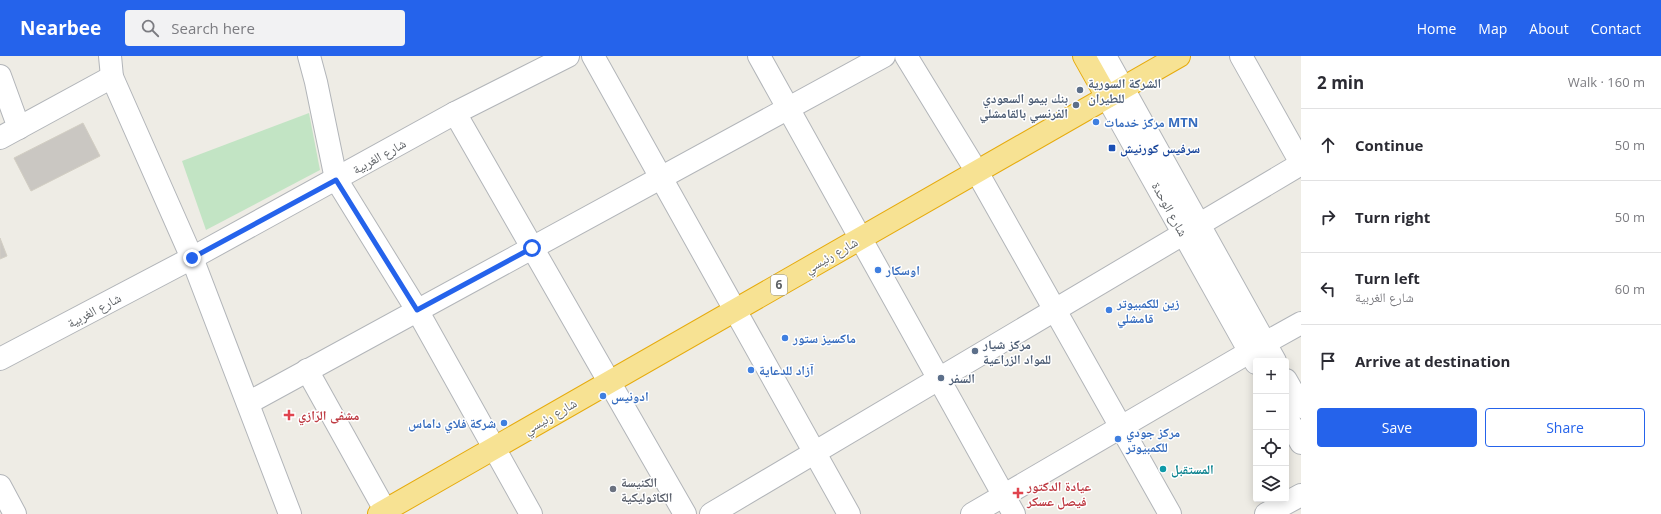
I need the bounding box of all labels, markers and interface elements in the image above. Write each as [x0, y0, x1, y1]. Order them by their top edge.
search box [125, 10, 405, 46]
text: Nearbee [20, 15, 101, 41]
icon: search [139, 17, 161, 39]
text: Search here [171, 18, 255, 38]
text: Home [1417, 19, 1456, 38]
text: Map [1478, 19, 1507, 38]
text: About [1529, 19, 1569, 38]
text: Contact [1591, 19, 1641, 38]
text: 2 min [1317, 71, 1364, 94]
text: Walk · 160 m [1568, 73, 1645, 91]
place label: الشركة السورية للطيران [1088, 74, 1161, 107]
marker: الشركة السورية للطيران [1075, 85, 1085, 95]
place label: بنك بيمو السعودي الفرنسي بالقامشلي [979, 89, 1068, 124]
marker: بنك بيمو السعودي الفرنسي بالقامشلي [1071, 100, 1081, 110]
place label: مركز خدمات MTN [1104, 113, 1198, 131]
marker: مركز خدمات MTN [1091, 117, 1101, 127]
street label: شارع الغربية [349, 134, 410, 179]
icon: ahead [1317, 134, 1339, 156]
text: Continue [1355, 135, 1423, 155]
text: 50 m [1615, 136, 1645, 154]
place label: سرفيس كورنيش [1120, 139, 1200, 157]
marker: سرفيس كورنيش [1107, 143, 1117, 153]
street label: شارع الوحدة [1147, 179, 1192, 240]
icon: right [1317, 206, 1339, 228]
text: Turn right [1355, 207, 1430, 227]
text: 50 m [1615, 208, 1645, 226]
street label: شارع رئيسي [801, 232, 862, 280]
route start [523, 239, 541, 257]
route end [183, 249, 201, 267]
place label: اوسكار [885, 261, 920, 279]
marker: اوسكار [873, 265, 883, 275]
text: Turn left [1355, 268, 1420, 288]
road number: 6 [771, 275, 787, 295]
icon: left [1317, 278, 1339, 300]
text: 60 m [1615, 280, 1645, 298]
street label: شارع الغربية [64, 288, 125, 333]
text: شارع الغربية [1355, 288, 1414, 306]
place label: زين للكمبيوتر قامشلي [1116, 294, 1179, 329]
marker: زين للكمبيوتر قامشلي [1104, 305, 1114, 315]
place label: ماكسيز ستور [792, 329, 856, 347]
marker: ماكسيز ستور [780, 333, 790, 343]
place label: مركز شيار للمواد الزراعية [982, 335, 1051, 368]
marker: مركز شيار للمواد الزراعية [970, 346, 980, 356]
icon: arrive [1317, 350, 1339, 372]
text: Arrive at destination [1355, 351, 1510, 371]
map controls [1253, 358, 1289, 502]
button: + [1253, 358, 1289, 394]
place label: آزاد للدعاية [759, 361, 814, 379]
marker: آزاد للدعاية [746, 365, 756, 375]
place label: السفر [948, 369, 975, 387]
marker: السفر [936, 373, 946, 383]
place label: ادونيس [611, 387, 649, 405]
marker: ادونيس [598, 391, 608, 401]
street label: شارع رئيسي [520, 393, 581, 441]
button: − [1253, 394, 1289, 430]
place label: مشفى الرّازي [298, 406, 359, 426]
button: Save [1317, 408, 1477, 447]
button: Share [1485, 408, 1645, 447]
marker: مشفى الرّازي [283, 409, 295, 421]
place label: شركة فلاي داماس [408, 414, 496, 434]
marker: شركة فلاي داماس [499, 418, 509, 428]
place label: مركز جودي للكمبيوتر [1125, 423, 1180, 456]
button: locate [1253, 430, 1289, 466]
marker: مركز جودي للكمبيوتر [1113, 434, 1123, 444]
place label: المستقبل [1171, 460, 1214, 478]
marker: المستقبل [1158, 464, 1168, 474]
button: layers [1253, 466, 1289, 502]
place label: الكنيسة الكاثوليكية [621, 473, 672, 506]
place label: عيادة الدكتور فيصل عسكر [1026, 477, 1091, 510]
marker: الكنيسة الكاثوليكية [608, 484, 618, 494]
marker: عيادة الدكتور فيصل عسكر [1012, 487, 1024, 499]

